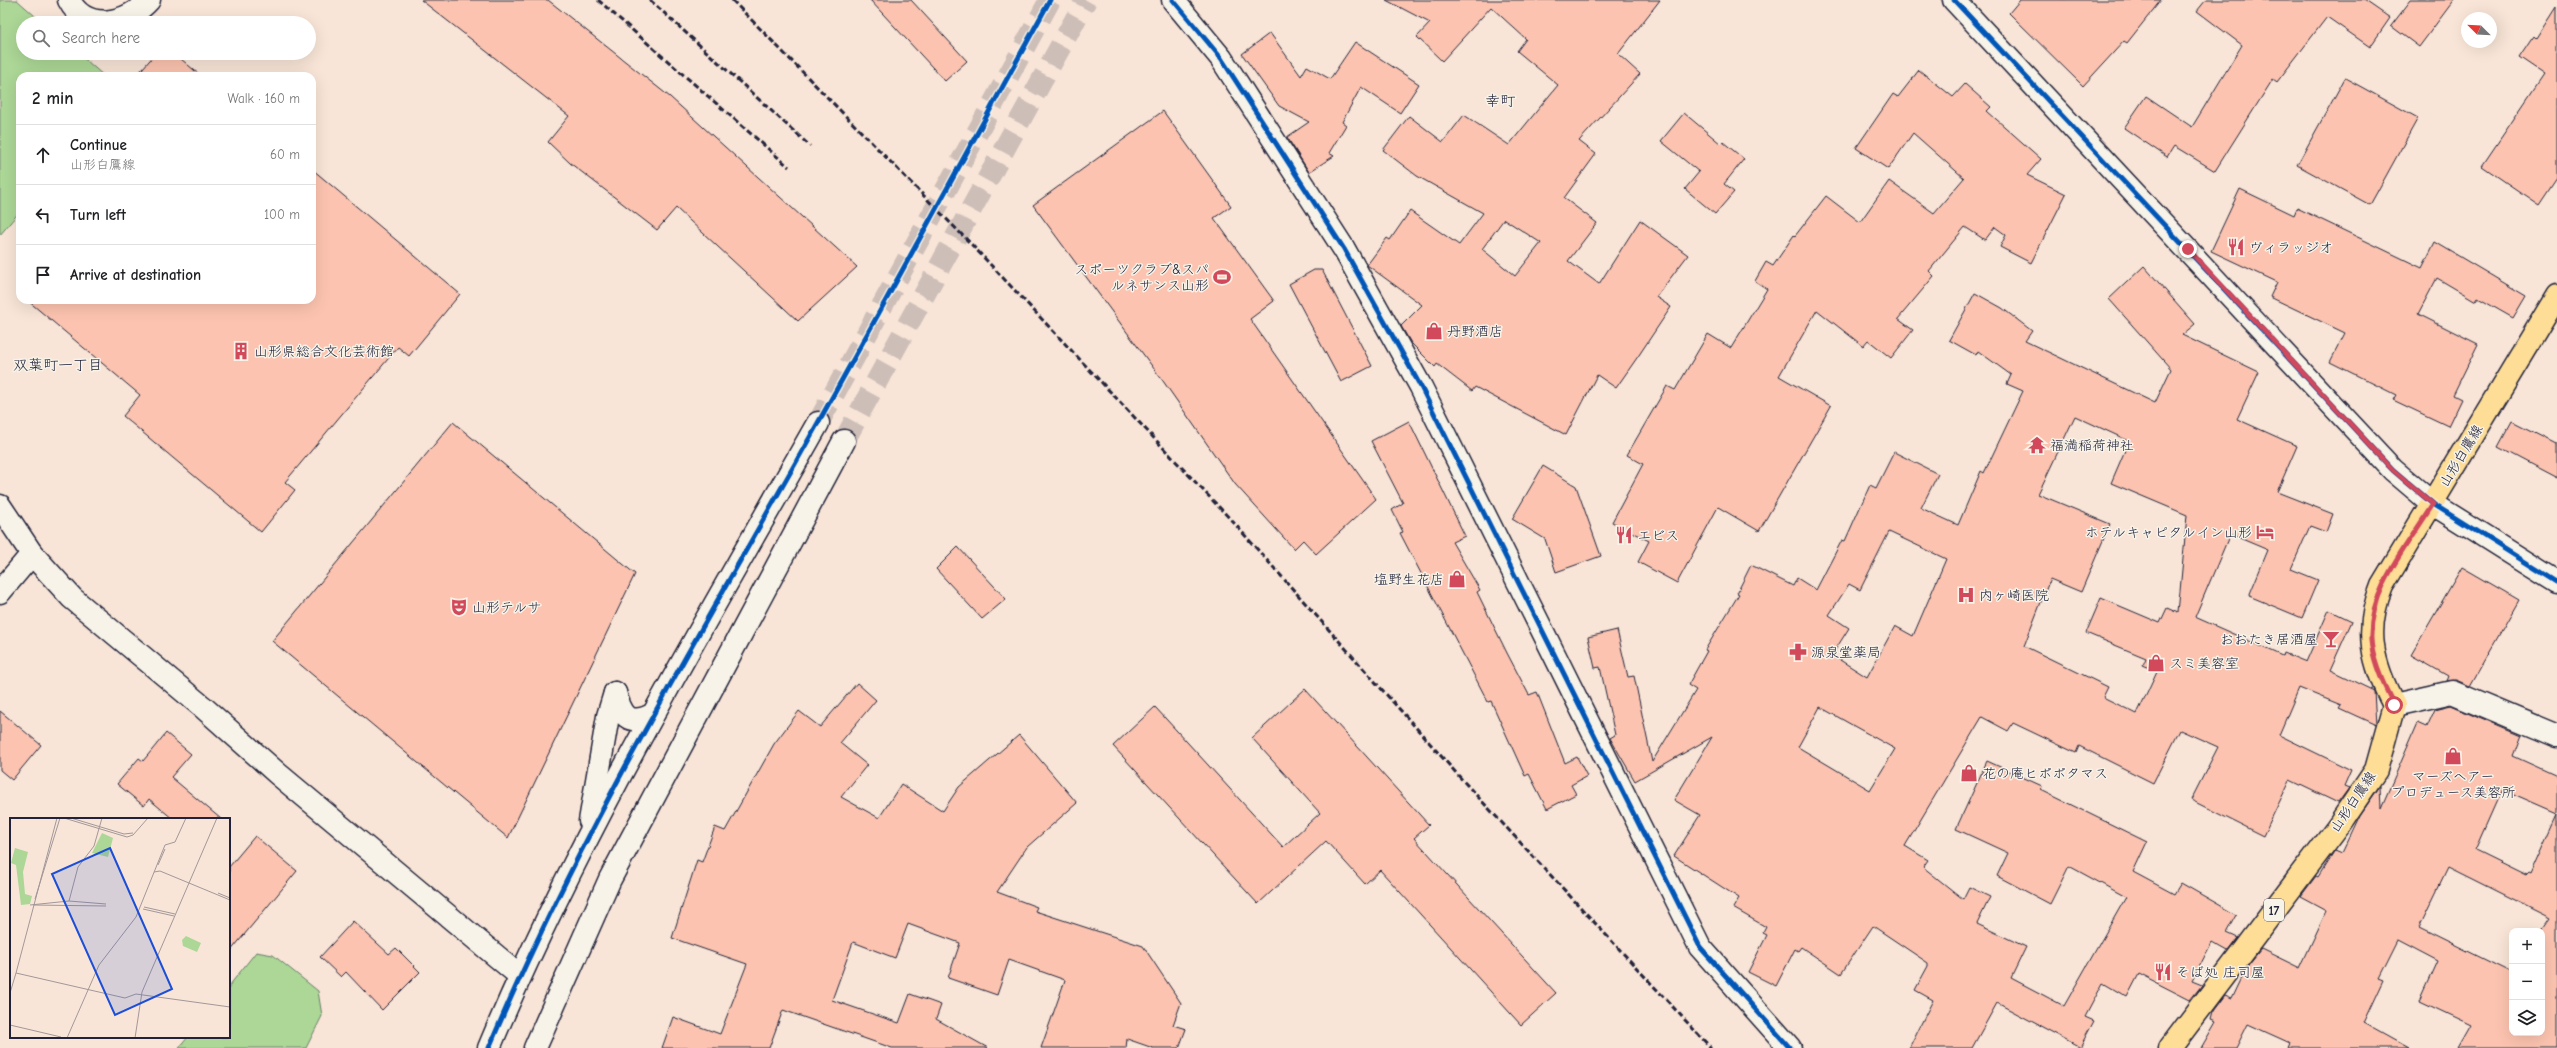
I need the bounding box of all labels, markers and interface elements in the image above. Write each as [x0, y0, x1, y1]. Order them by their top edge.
north arrow [2461, 12, 2497, 48]
search box [16, 16, 316, 60]
icon: search [30, 27, 52, 49]
text: Search here [62, 29, 140, 47]
text: 2 min [32, 89, 73, 108]
text: Walk · 160 m [228, 91, 300, 106]
district label: 幸町 [1485, 92, 1516, 110]
text: Continue [70, 136, 127, 154]
icon: ahead [32, 144, 54, 166]
text: 60 m [270, 147, 300, 162]
text: 山形白鷹線 [70, 157, 135, 172]
icon: left [32, 204, 54, 226]
text: Turn left [70, 206, 126, 224]
text: 100 m [264, 207, 300, 222]
restaurant icon: ヴィラッジオ [2226, 237, 2246, 257]
place label: ヴィラッジオ [2249, 239, 2333, 256]
route end [2179, 240, 2197, 258]
place label: スポーツクラブ&スパ ルネサンス山形 [1074, 261, 1209, 294]
icon: arrive [32, 264, 54, 286]
text: Arrive at destination [70, 266, 201, 284]
sports icon: スポーツクラブ&スパ ルネサンス山形 [1212, 267, 1232, 287]
shop icon: 丹野酒店 [1424, 321, 1444, 341]
place label: 丹野酒店 [1447, 323, 1503, 340]
building icon: 山形県総合文化芸術館 [231, 341, 251, 361]
place label: 山形県総合文化芸術館 [254, 343, 394, 360]
district label: 双葉町一丁目 [13, 356, 103, 374]
street label: 山形白鷹線 [2436, 422, 2486, 490]
temple icon: 福満稲荷神社 [2027, 435, 2047, 455]
place label: 福満稲荷神社 [2050, 437, 2134, 454]
hotel icon: ホテルキャピタルイン山形 [2255, 522, 2275, 542]
place label: ホテルキャピタルイン山形 [2085, 524, 2252, 541]
restaurant icon: エビス [1614, 525, 1634, 545]
place label: エビス [1637, 527, 1679, 544]
shop icon: 塩野生花店 [1447, 569, 1467, 589]
place label: 塩野生花店 [1374, 571, 1444, 588]
hospital icon: 内ヶ崎医院 [1956, 585, 1976, 605]
place label: 内ヶ崎医院 [1979, 587, 2049, 604]
theatre icon: 山形テルサ [449, 597, 469, 617]
place label: 山形テルサ [472, 599, 541, 616]
bar icon: おおたき居酒屋 [2321, 629, 2341, 649]
place label: おおたき居酒屋 [2220, 631, 2318, 648]
pharmacy icon: 源泉堂薬局 [1788, 642, 1808, 662]
place label: 源泉堂薬局 [1811, 644, 1881, 661]
shop icon: スミ美容室 [2146, 653, 2166, 673]
place label: スミ美容室 [2169, 655, 2239, 672]
route start [2385, 696, 2403, 714]
shop icon: マーズヘアー プロデュース美容所 [2443, 746, 2463, 766]
shop icon: 花の庵ヒポポタマス [1959, 763, 1979, 783]
place label: 花の庵ヒポポタマス [1982, 765, 2108, 782]
street label: 山形白鷹線 [2326, 768, 2380, 836]
place label: マーズヘアー プロデュース美容所 [2390, 768, 2516, 801]
inset map [10, 818, 230, 1038]
road number: 17 [2264, 899, 2284, 921]
map controls [2509, 928, 2545, 1036]
button: + [2509, 928, 2545, 964]
restaurant icon: そば処 庄司屋 [2153, 962, 2173, 982]
place label: そば処 庄司屋 [2176, 964, 2265, 981]
button: − [2509, 964, 2545, 1000]
button: layers [2509, 1000, 2545, 1036]

